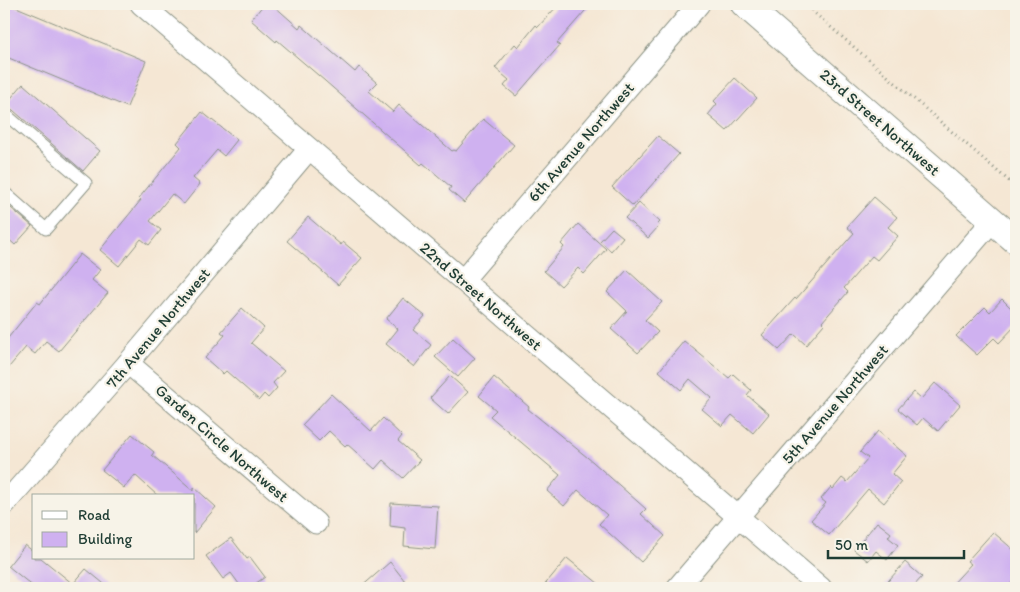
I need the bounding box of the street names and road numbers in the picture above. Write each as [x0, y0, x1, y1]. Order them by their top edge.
street label: 23rd Street Northwest [816, 65, 944, 179]
street label: 6th Avenue Northwest [524, 78, 638, 206]
street label: 22nd Street Northwest [416, 238, 546, 354]
street label: 7th Avenue Northwest [102, 264, 214, 392]
street label: 5th Avenue Northwest [778, 340, 892, 468]
street label: Garden Circle Northwest [152, 380, 292, 506]

